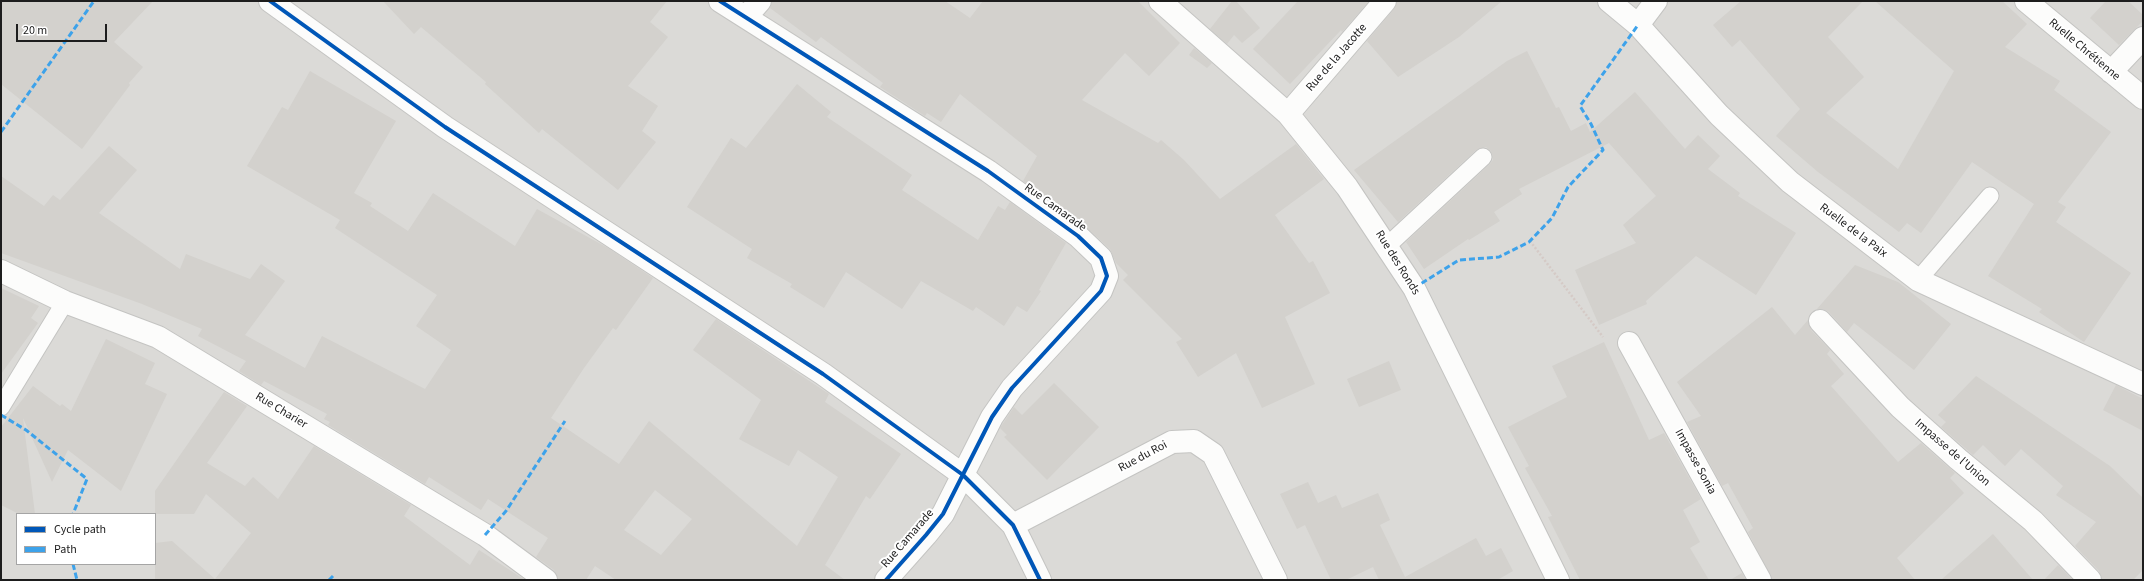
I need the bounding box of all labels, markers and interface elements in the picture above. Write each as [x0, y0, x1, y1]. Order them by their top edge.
scale bar [18, 16, 109, 42]
street label: Ruelle Chrétienne [2045, 16, 2123, 84]
street label: Rue de la Jacotte [1304, 21, 1370, 95]
text: 20 m [23, 22, 47, 39]
street label: Rue Camarade [1021, 181, 1089, 235]
street label: Ruelle de la Paix [1816, 201, 1890, 261]
street label: Rue des Ronds [1371, 228, 1423, 298]
street label: Rue Charier [252, 390, 310, 432]
street label: Impasse de l'Union [1911, 416, 1993, 490]
street label: Impasse Sonia [1671, 427, 1719, 497]
street label: Rue du Roi [1116, 438, 1170, 476]
street label: Rue Camarade [879, 507, 937, 571]
legend [16, 513, 156, 565]
text: Cycle path [54, 521, 106, 538]
text: Path [54, 541, 77, 558]

